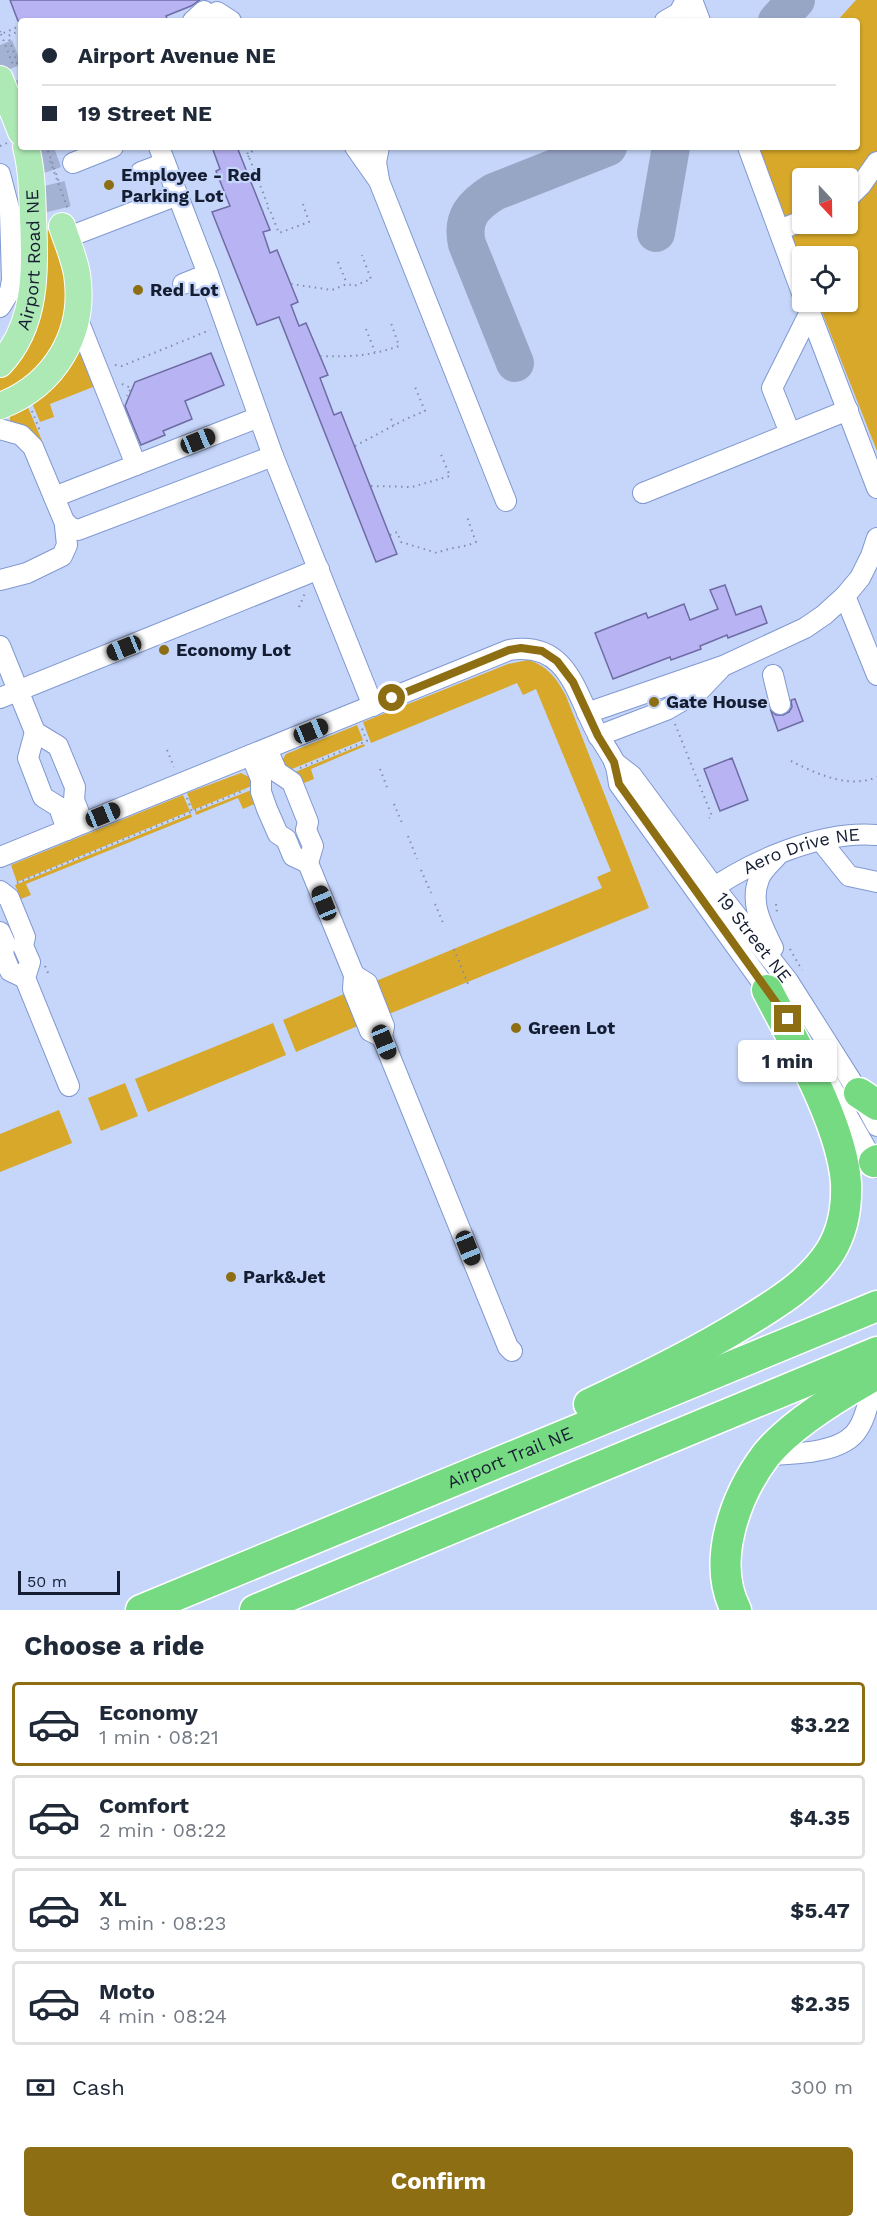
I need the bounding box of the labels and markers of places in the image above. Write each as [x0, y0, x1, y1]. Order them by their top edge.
place label: Employee - Red Parking Lot [121, 164, 261, 206]
marker: Employee - Red Parking Lot [102, 178, 116, 192]
place label: Red Lot [150, 279, 219, 300]
marker: Red Lot [131, 283, 145, 297]
place label: Economy Lot [176, 639, 291, 660]
marker: Economy Lot [157, 643, 171, 657]
place label: Gate House [666, 691, 768, 712]
marker: Gate House [647, 695, 661, 709]
place label: Green Lot [528, 1017, 615, 1038]
marker: Green Lot [509, 1021, 523, 1035]
place label: Park&Jet [243, 1266, 326, 1287]
marker: Park&Jet [224, 1270, 238, 1284]

